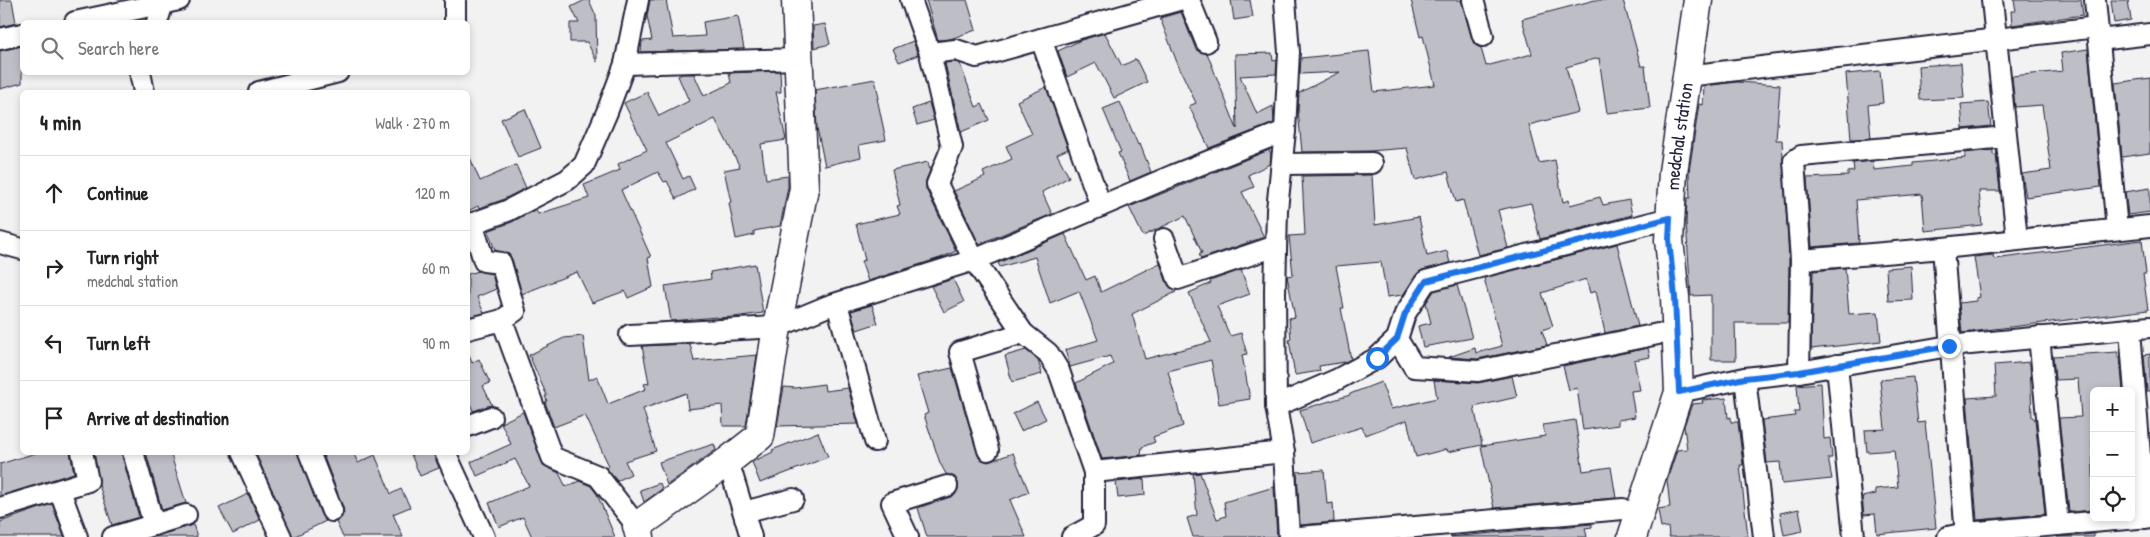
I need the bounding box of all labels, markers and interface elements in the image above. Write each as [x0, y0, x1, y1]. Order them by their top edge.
search box [20, 20, 470, 75]
icon: search [38, 34, 66, 62]
text: Search here [78, 35, 159, 61]
street label: medchal station [1659, 81, 1699, 191]
text: 4 min [40, 108, 81, 137]
text: Walk · 270 m [375, 112, 450, 134]
icon: ahead [40, 179, 68, 207]
text: Continue [87, 180, 148, 206]
text: 120 m [415, 182, 450, 204]
text: Turn right [87, 244, 158, 270]
icon: right [40, 254, 68, 282]
text: 60 m [422, 257, 450, 279]
text: medchal station [87, 270, 178, 292]
icon: left [40, 329, 68, 357]
text: Turn left [87, 330, 150, 356]
text: 90 m [422, 332, 450, 354]
route end [1938, 335, 1961, 358]
route start [1366, 347, 1389, 370]
map controls [2090, 387, 2135, 522]
button: + [2090, 387, 2135, 432]
icon: arrive [40, 404, 68, 432]
text: Arrive at destination [87, 405, 229, 431]
button: − [2090, 432, 2135, 477]
button: locate [2090, 477, 2135, 522]

